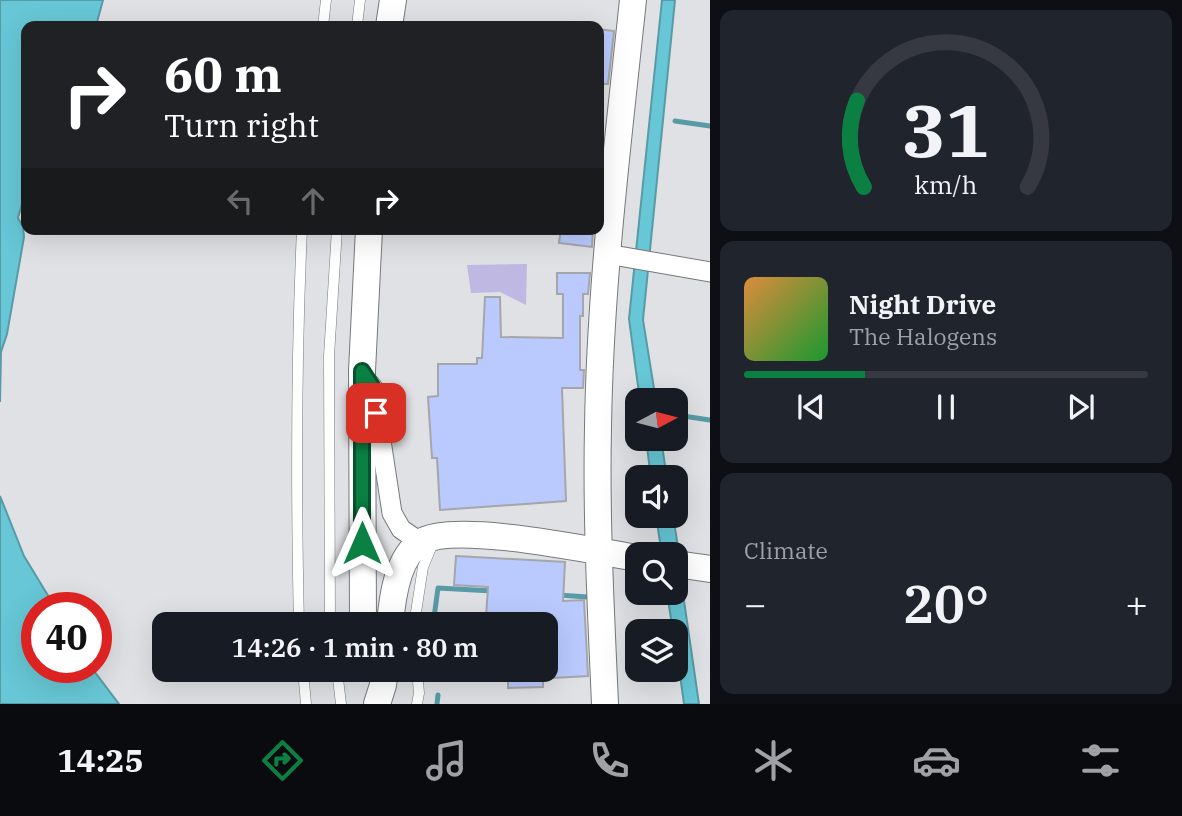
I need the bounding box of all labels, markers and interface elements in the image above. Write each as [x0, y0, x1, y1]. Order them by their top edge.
text: 60 m [164, 42, 282, 105]
icon: right [49, 49, 140, 140]
text: 31 [902, 82, 990, 177]
text: Turn right [164, 104, 319, 146]
text: km/h [914, 167, 978, 200]
icon: left [221, 182, 259, 220]
icon: ahead [294, 182, 332, 220]
icon: right [367, 182, 405, 220]
text: Night Drive [849, 287, 996, 321]
text: The Halogens [849, 321, 997, 351]
pin [346, 383, 406, 443]
north arrow [625, 388, 688, 452]
map controls [625, 388, 688, 682]
icon: previous [792, 388, 830, 426]
icon: pause [927, 388, 965, 426]
icon: next [1062, 388, 1100, 426]
icon: arrive [357, 394, 395, 432]
button: sound [625, 465, 688, 528]
position arrow [325, 506, 399, 580]
text: Climate [744, 535, 828, 565]
button: search [625, 542, 688, 605]
text: 20° [903, 570, 989, 637]
text: − [744, 579, 767, 628]
text: + [1125, 579, 1148, 628]
speed limit sign: 40 [21, 592, 112, 683]
button: layers [625, 619, 688, 682]
text: 14:26 · 1 min · 80 m [232, 630, 478, 664]
icon: directions [258, 736, 307, 785]
icon: music [422, 736, 471, 785]
icon: phone [585, 736, 634, 785]
icon: climate [749, 736, 798, 785]
icon: car [912, 736, 961, 785]
icon: filters [1076, 736, 1125, 785]
text: 14:25 [57, 739, 144, 781]

